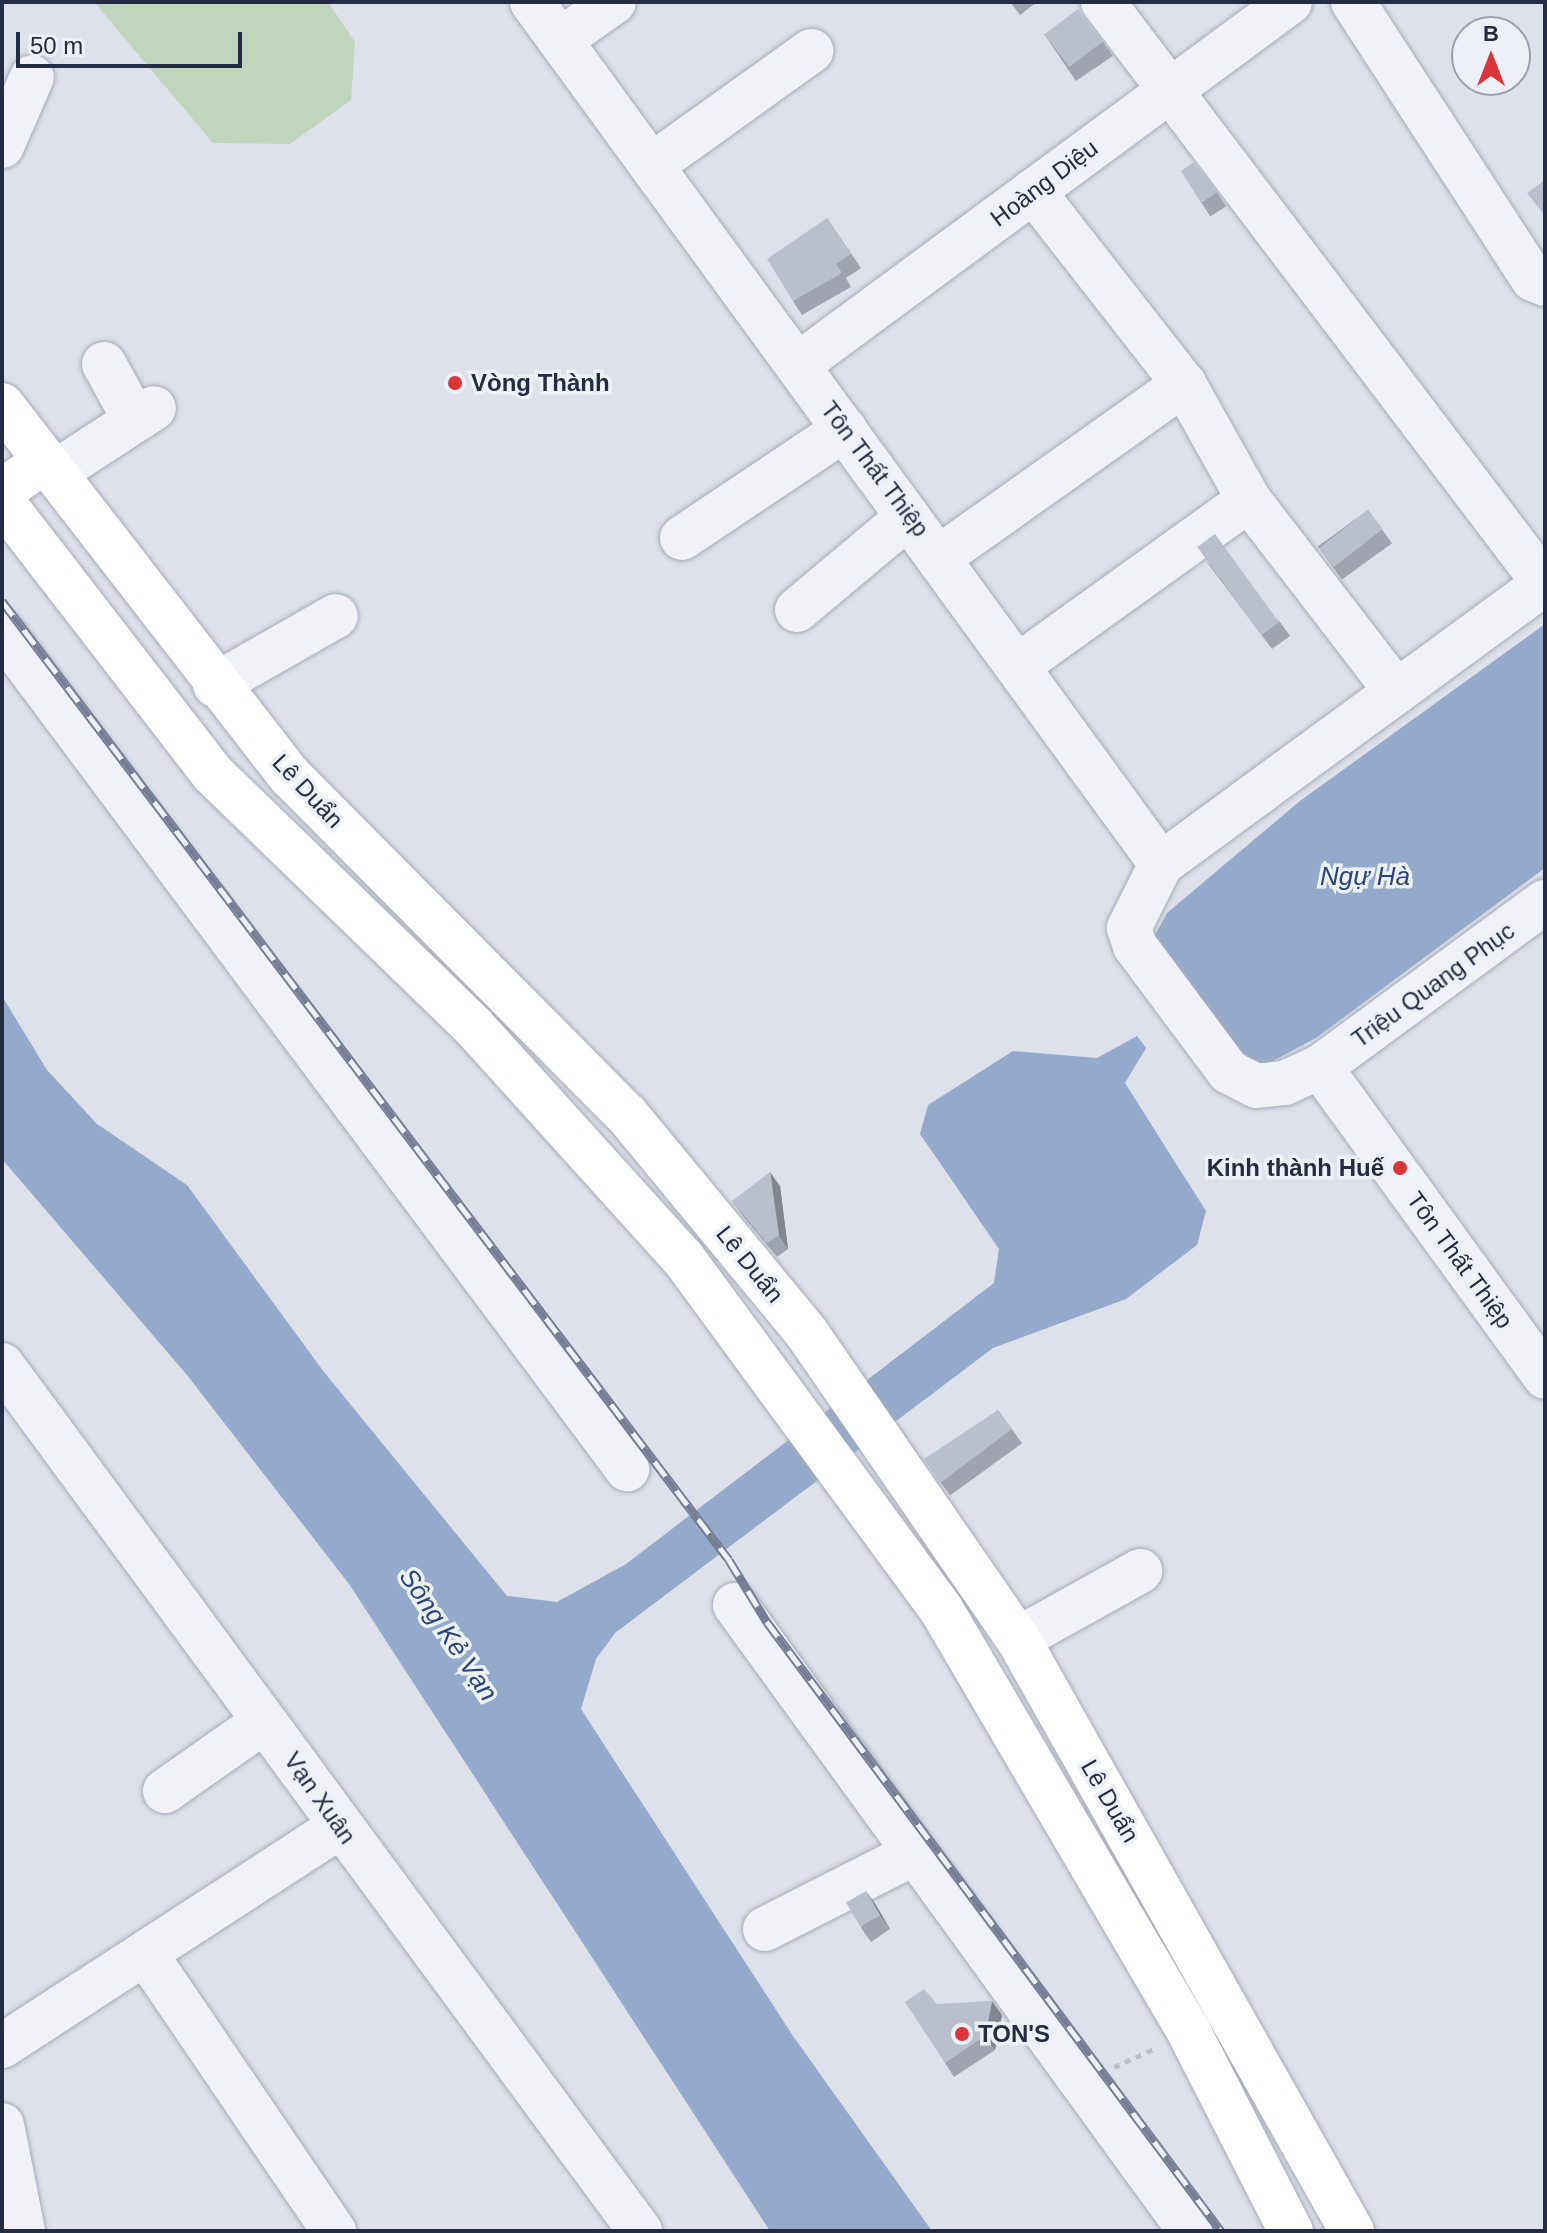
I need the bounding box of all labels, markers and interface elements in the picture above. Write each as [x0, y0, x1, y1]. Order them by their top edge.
scale bar [20, 16, 246, 66]
north arrow [1451, 16, 1531, 96]
text: B [1483, 21, 1499, 46]
text: 50 m [30, 32, 83, 59]
street label: Hoàng Diệu [985, 133, 1103, 233]
place label: Vòng Thành [471, 369, 610, 397]
marker: Vòng Thành [446, 374, 464, 392]
street label: Tôn Thất Thiệp [815, 395, 935, 543]
street label: Lê Duẩn [267, 748, 349, 834]
water label: Ngự Hà [1320, 861, 1410, 893]
street label: Triệu Quang Phục [1346, 916, 1520, 1054]
place label: Kinh thành Huế [1207, 1154, 1384, 1182]
marker: Kinh thành Huế [1391, 1159, 1409, 1177]
street label: Tôn Thất Thiệp [1401, 1186, 1519, 1334]
street label: Lê Duẩn [710, 1220, 790, 1308]
water label: Sông Kẻ Vạn [392, 1563, 504, 1707]
street label: Vạn Xuân [278, 1747, 362, 1849]
street label: Lê Duẩn [1075, 1755, 1145, 1847]
place label: TON'S [978, 2020, 1050, 2048]
marker: TON'S [953, 2025, 971, 2043]

